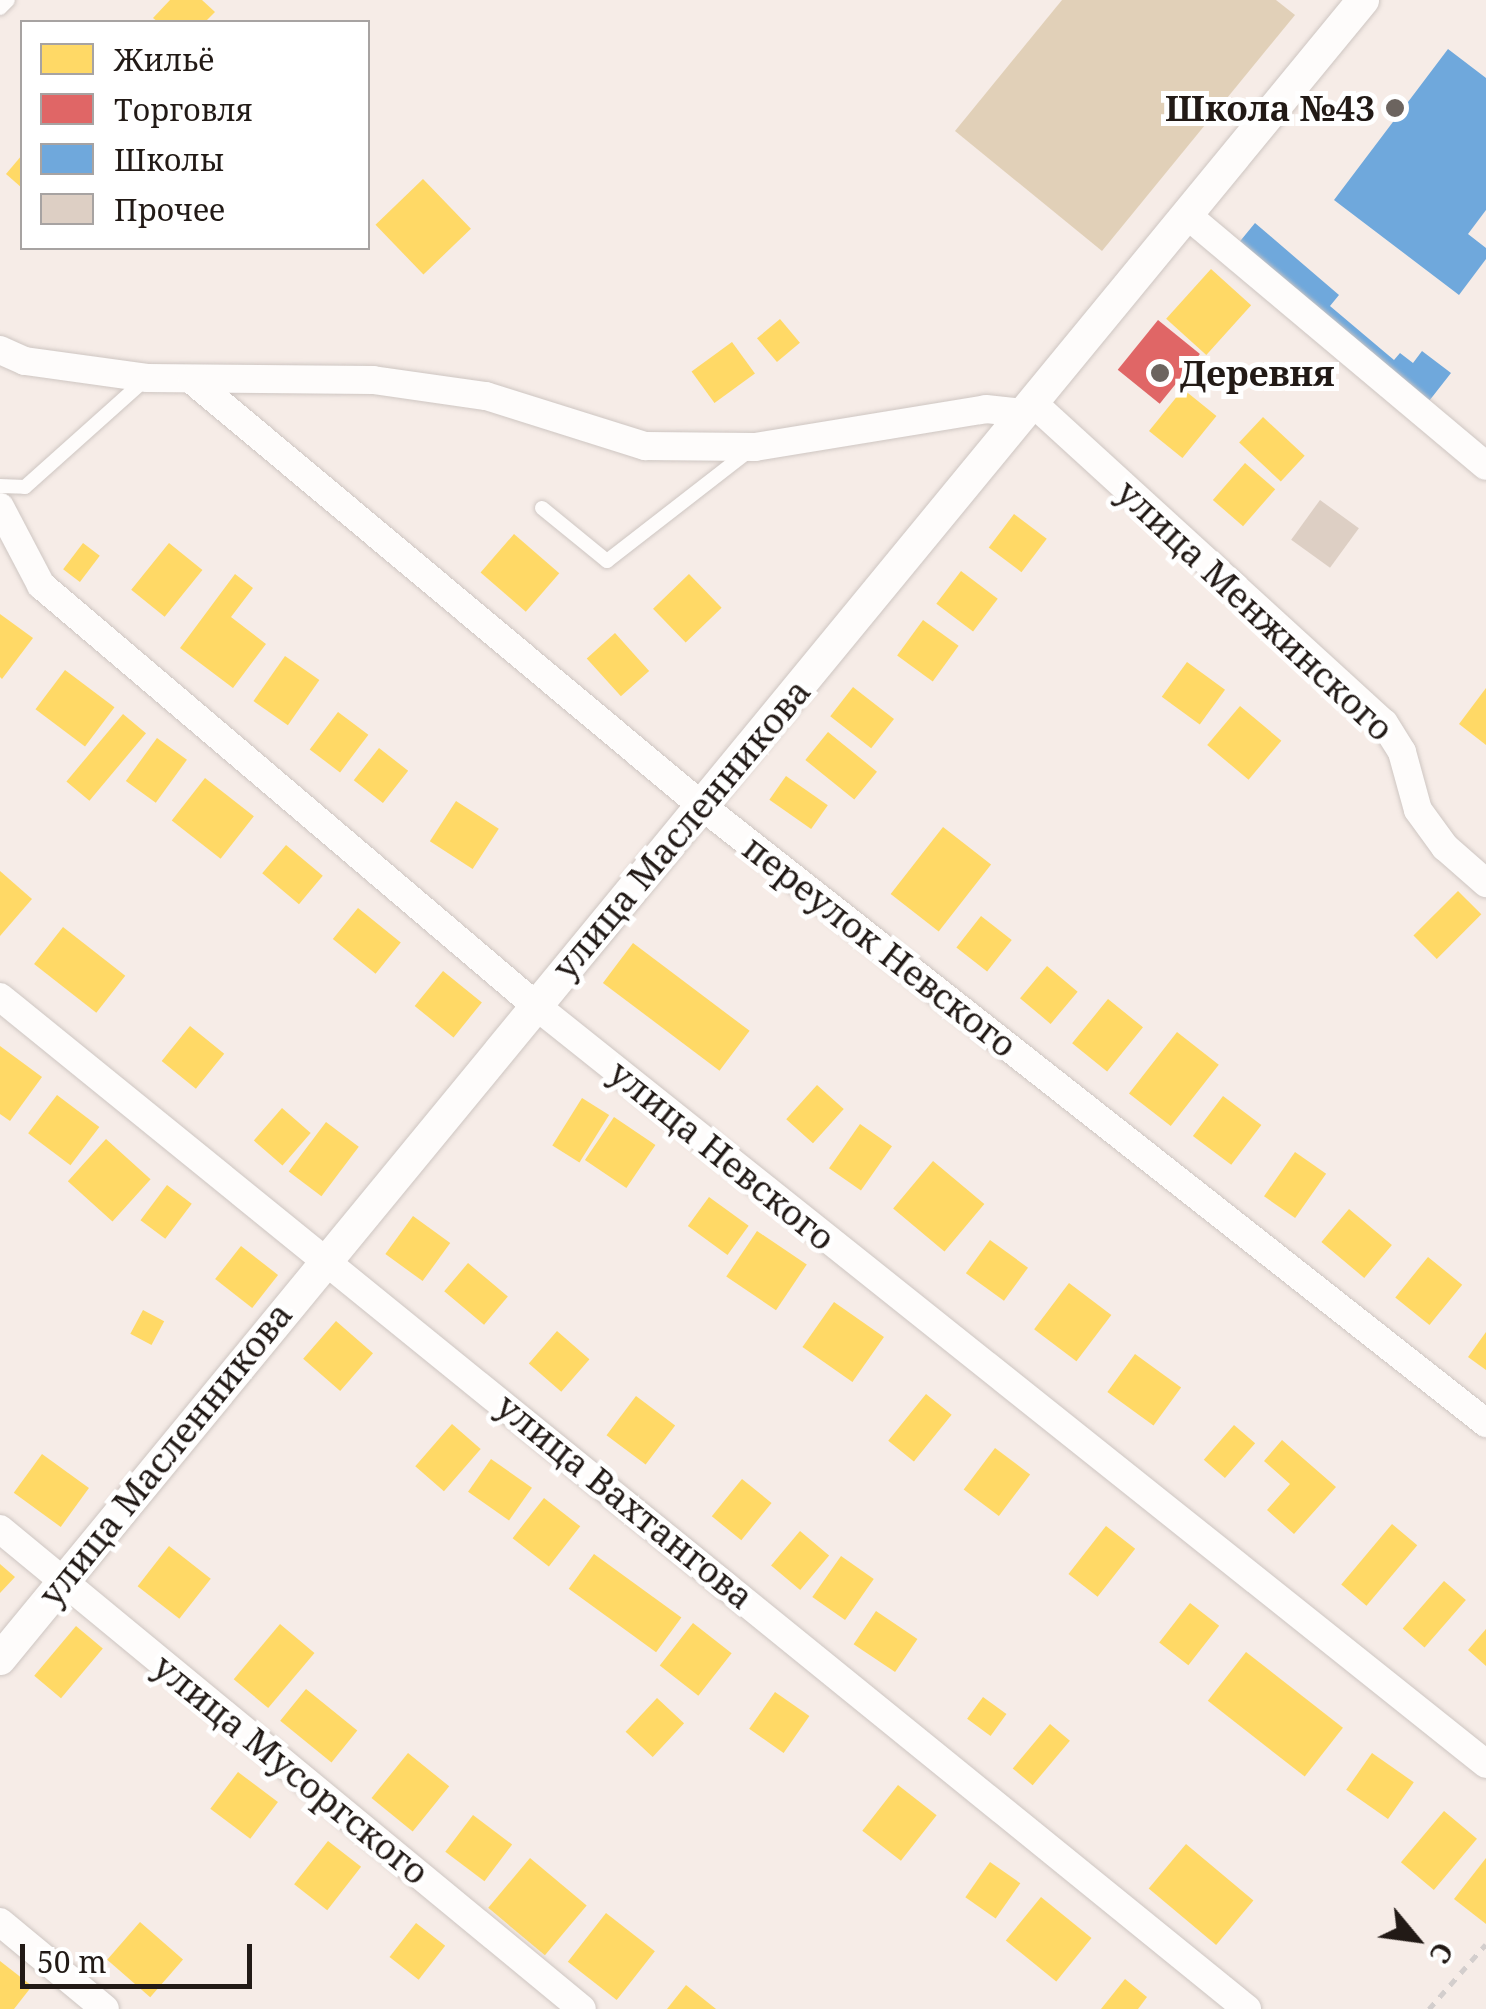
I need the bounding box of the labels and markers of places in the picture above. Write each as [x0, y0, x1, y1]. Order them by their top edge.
place label: Школа №43 [1165, 87, 1375, 129]
marker: Школа №43 [1384, 97, 1406, 119]
place label: Деревня [1180, 352, 1335, 394]
marker: Деревня [1149, 362, 1171, 384]

